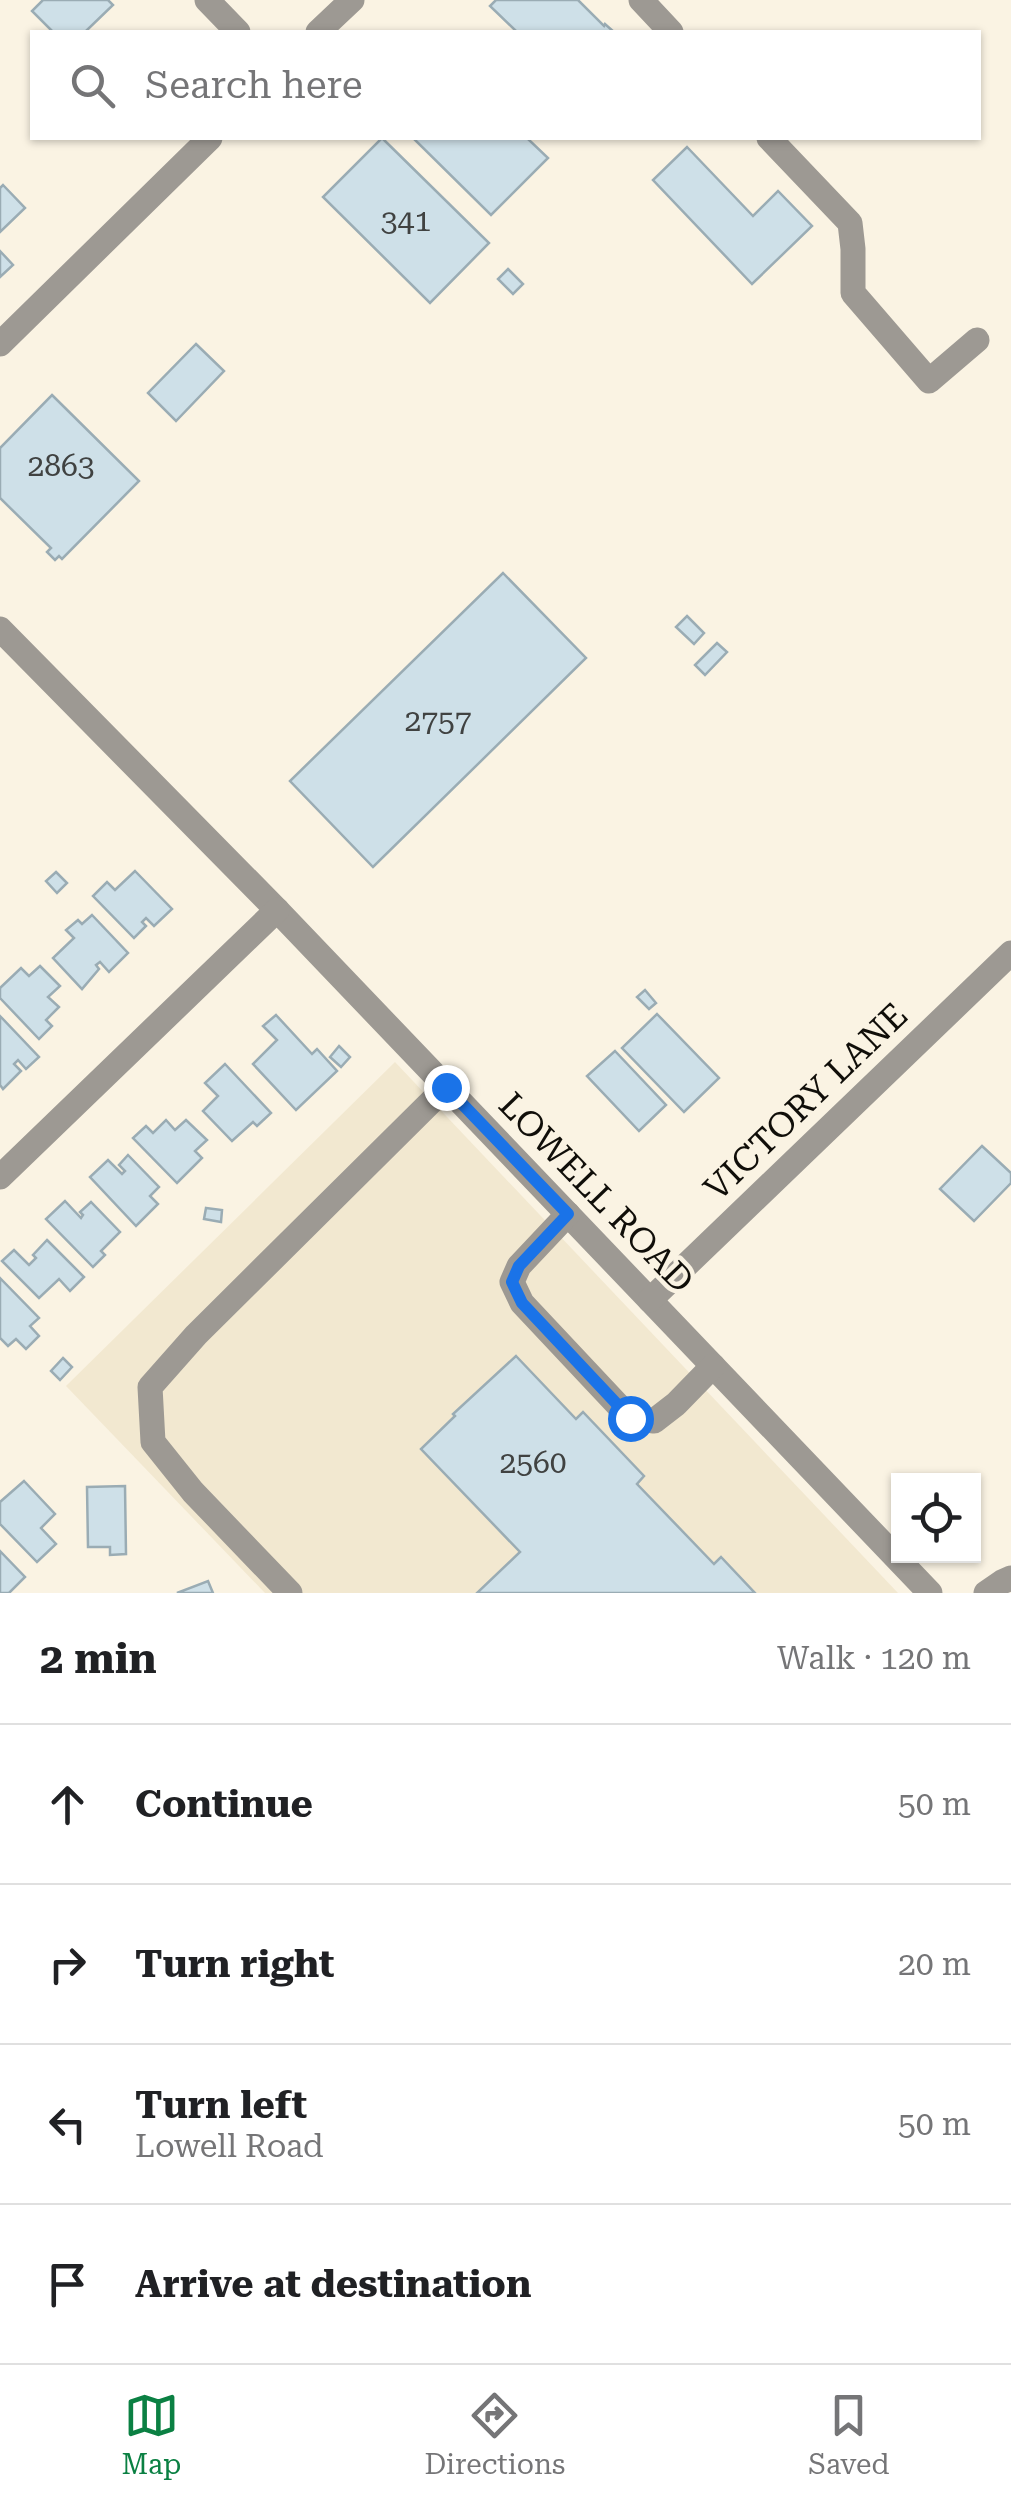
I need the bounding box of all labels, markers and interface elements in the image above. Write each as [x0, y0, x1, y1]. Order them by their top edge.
search box [30, 30, 981, 140]
icon: search [65, 58, 120, 113]
text: Search here [145, 63, 363, 107]
house number: 341 [381, 203, 431, 238]
house number: 2863 [27, 448, 95, 483]
house number: 2757 [404, 703, 472, 738]
street label: VICTORY LANE [696, 995, 916, 1209]
route end [424, 1065, 470, 1111]
street label: LOWELL ROAD [490, 1085, 702, 1301]
route start [608, 1396, 654, 1442]
house number: 2560 [499, 1445, 567, 1480]
map controls [891, 1473, 981, 1563]
button: locate [891, 1473, 981, 1563]
text: 2 min [40, 1634, 157, 1683]
text: Walk · 120 m [777, 1639, 971, 1677]
icon: ahead [40, 1777, 95, 1832]
text: Continue [135, 1782, 313, 1826]
text: 50 m [898, 1785, 971, 1823]
icon: right [40, 1937, 95, 1992]
text: Turn right [135, 1942, 334, 1986]
text: 20 m [898, 1945, 971, 1983]
text: Turn left [135, 2083, 307, 2127]
icon: left [40, 2097, 95, 2152]
text: 50 m [898, 2105, 971, 2143]
text: Lowell Road [135, 2127, 324, 2165]
icon: arrive [40, 2257, 95, 2312]
text: Arrive at destination [135, 2262, 531, 2306]
tab: Map [122, 2388, 181, 2481]
tab: Directions [424, 2388, 565, 2481]
tab: Saved [808, 2388, 890, 2481]

